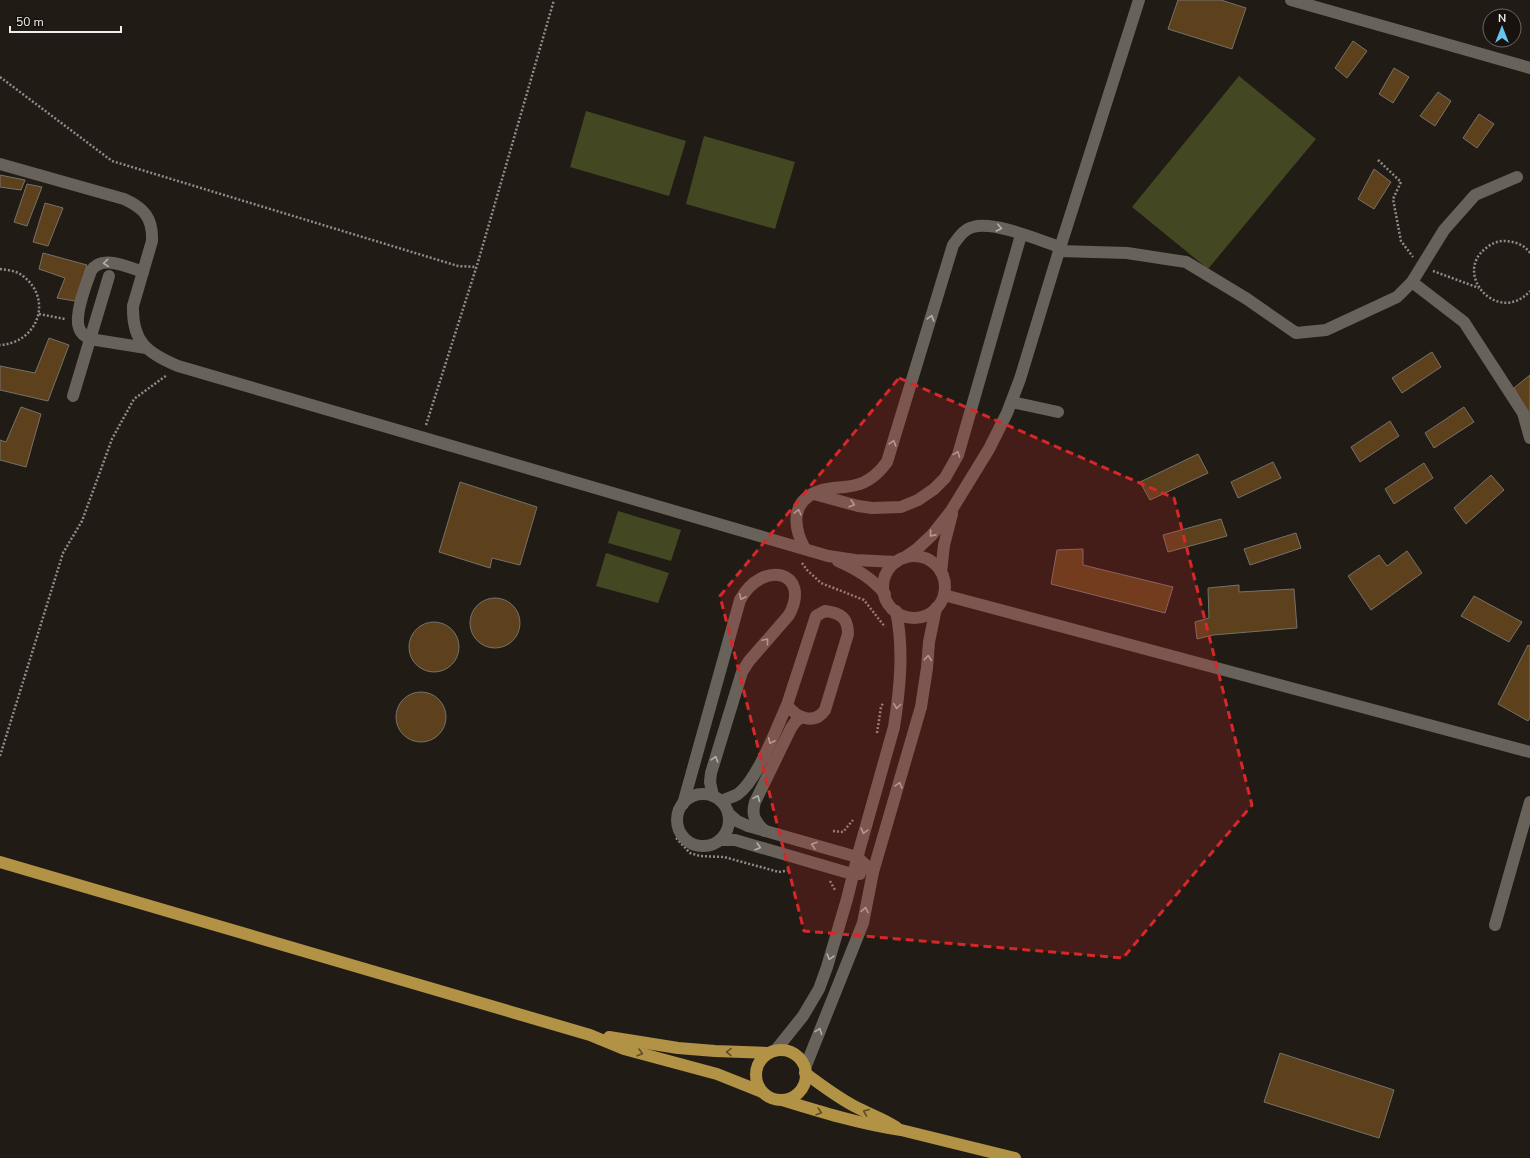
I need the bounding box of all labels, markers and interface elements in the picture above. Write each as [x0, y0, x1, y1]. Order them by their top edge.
scale bar [10, 8, 121, 34]
north arrow [1482, 8, 1522, 48]
text: N [1498, 11, 1506, 26]
text: 50 m [16, 14, 44, 30]
one-way arrow [995, 224, 1002, 232]
one-way arrow [102, 259, 109, 268]
one-way arrow [926, 315, 935, 322]
one-way arrow [889, 439, 897, 446]
one-way arrow [953, 451, 961, 458]
one-way arrow [848, 499, 855, 508]
one-way arrow [793, 509, 802, 516]
one-way arrow [930, 529, 937, 537]
one-way arrow [739, 593, 747, 601]
one-way arrow [762, 638, 769, 646]
one-way arrow [923, 655, 932, 661]
one-way arrow [893, 703, 902, 709]
one-way arrow [768, 736, 776, 744]
one-way arrow [710, 755, 719, 762]
one-way arrow [894, 781, 903, 788]
one-way arrow [752, 795, 760, 803]
one-way arrow [860, 828, 869, 835]
one-way arrow [811, 841, 818, 850]
one-way arrow [754, 842, 761, 851]
one-way arrow [860, 907, 869, 913]
one-way arrow [826, 953, 835, 960]
one-way arrow [815, 1028, 823, 1035]
one-way arrow [726, 1047, 732, 1056]
one-way arrow [636, 1048, 643, 1057]
one-way arrow [816, 1107, 823, 1116]
one-way arrow [863, 1108, 870, 1116]

